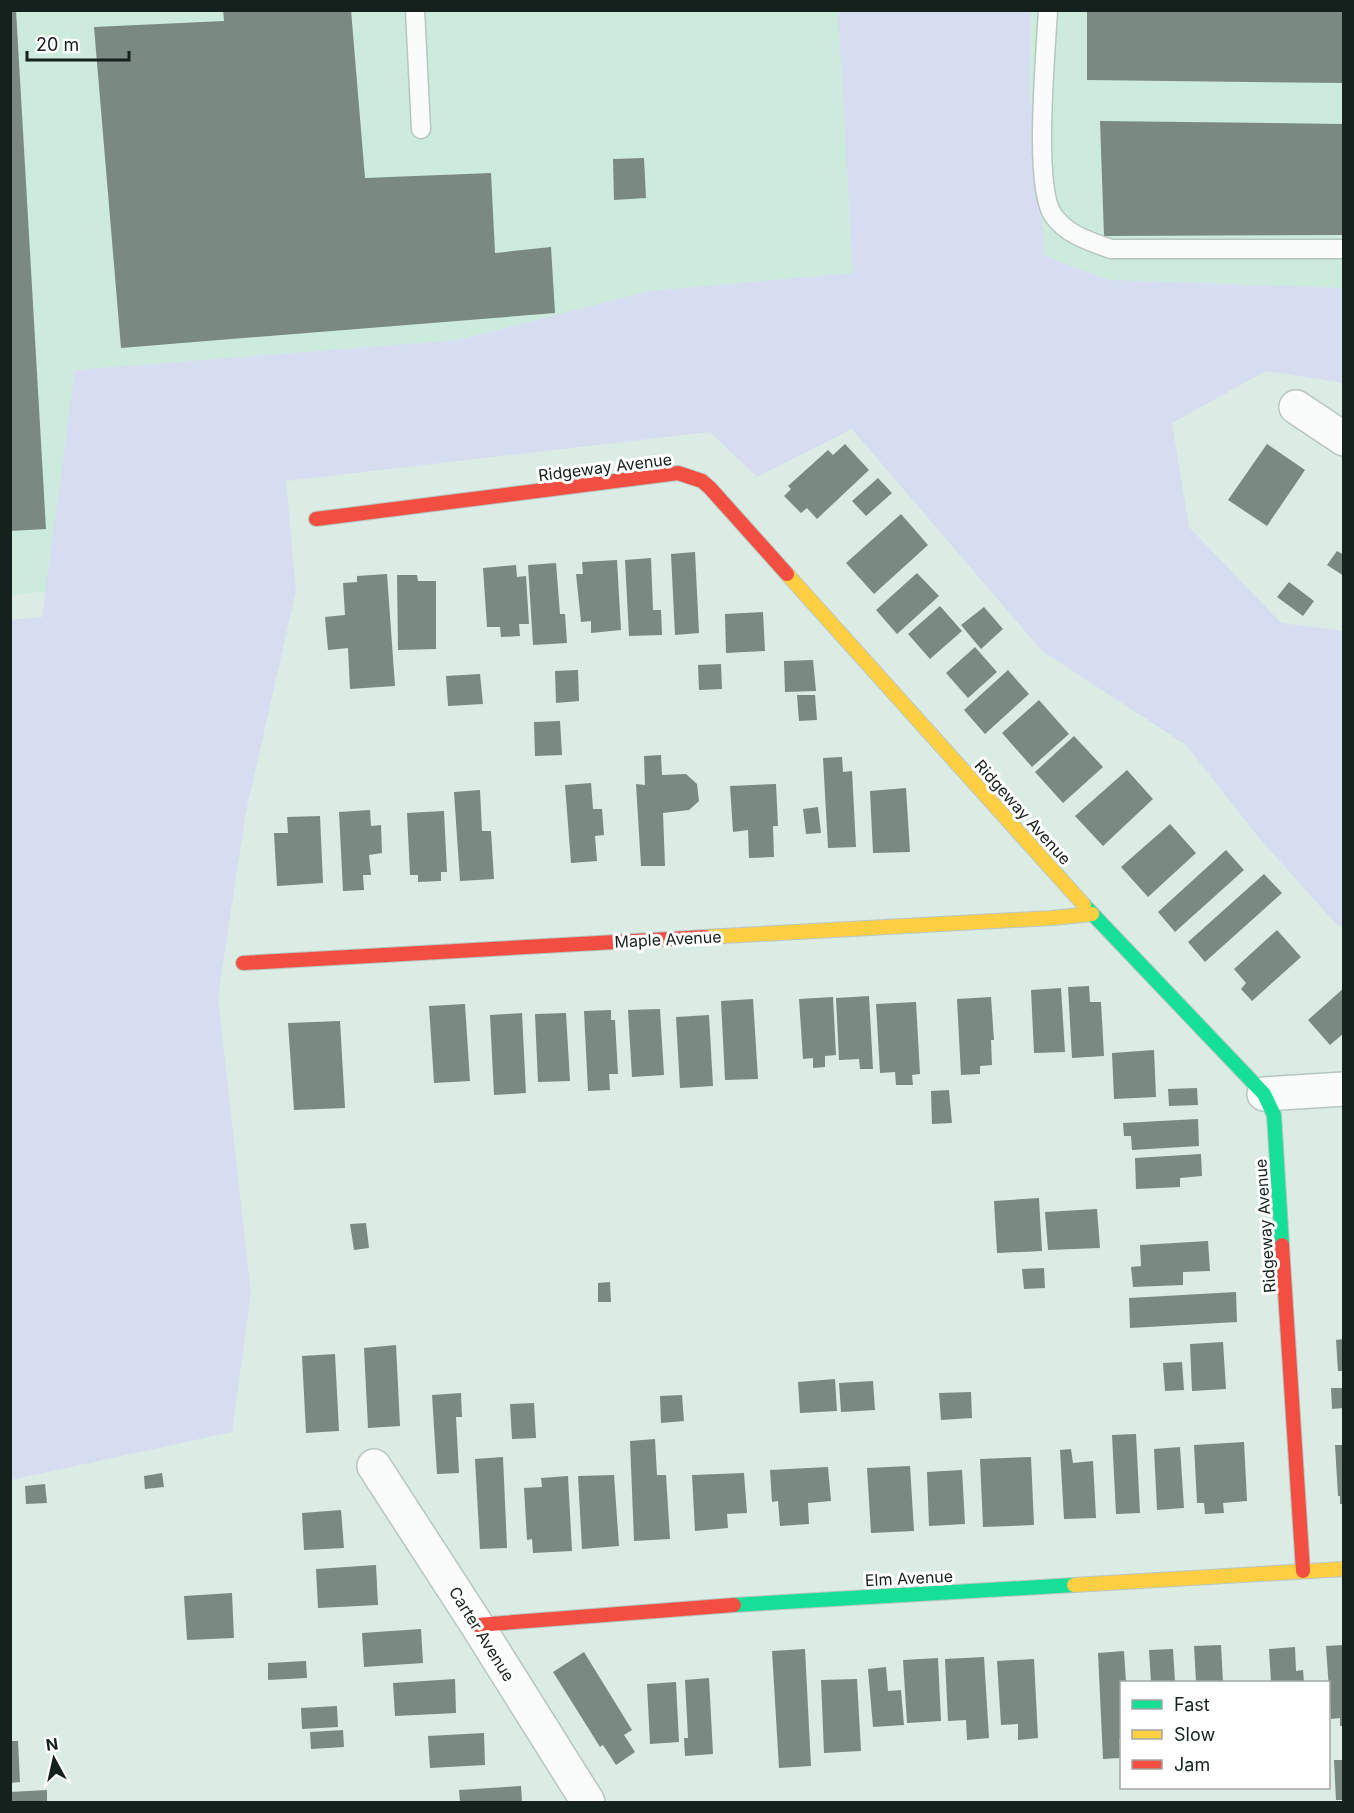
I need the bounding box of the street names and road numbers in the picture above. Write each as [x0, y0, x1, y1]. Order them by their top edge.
street label: Ridgeway Avenue [537, 449, 673, 485]
street label: Ridgeway Avenue [971, 755, 1075, 869]
street label: Maple Avenue [614, 926, 722, 952]
street label: Ridgeway Avenue [1250, 1158, 1280, 1294]
street label: Elm Avenue [864, 1566, 954, 1590]
street label: Carter Avenue [445, 1583, 519, 1685]

